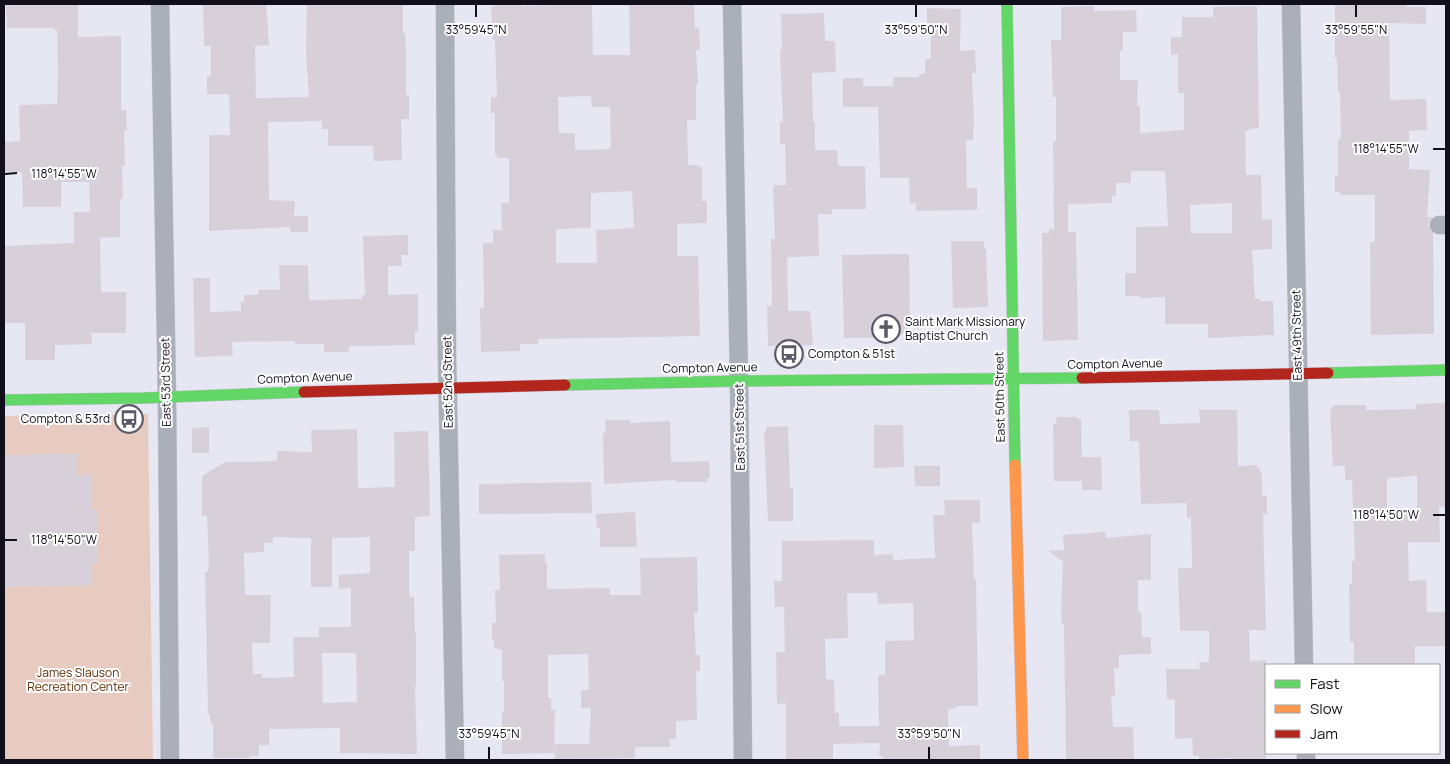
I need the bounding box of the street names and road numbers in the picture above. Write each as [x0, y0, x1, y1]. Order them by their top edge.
street label: East 49th Street [1287, 289, 1306, 381]
street label: East 52nd Street [438, 336, 457, 428]
street label: East 53rd Street [156, 337, 175, 427]
street label: East 50th Street [990, 351, 1009, 443]
street label: Compton Avenue [1067, 354, 1163, 373]
street label: Compton Avenue [662, 358, 758, 377]
street label: Compton Avenue [257, 367, 353, 388]
street label: East 51st Street [730, 383, 749, 471]

